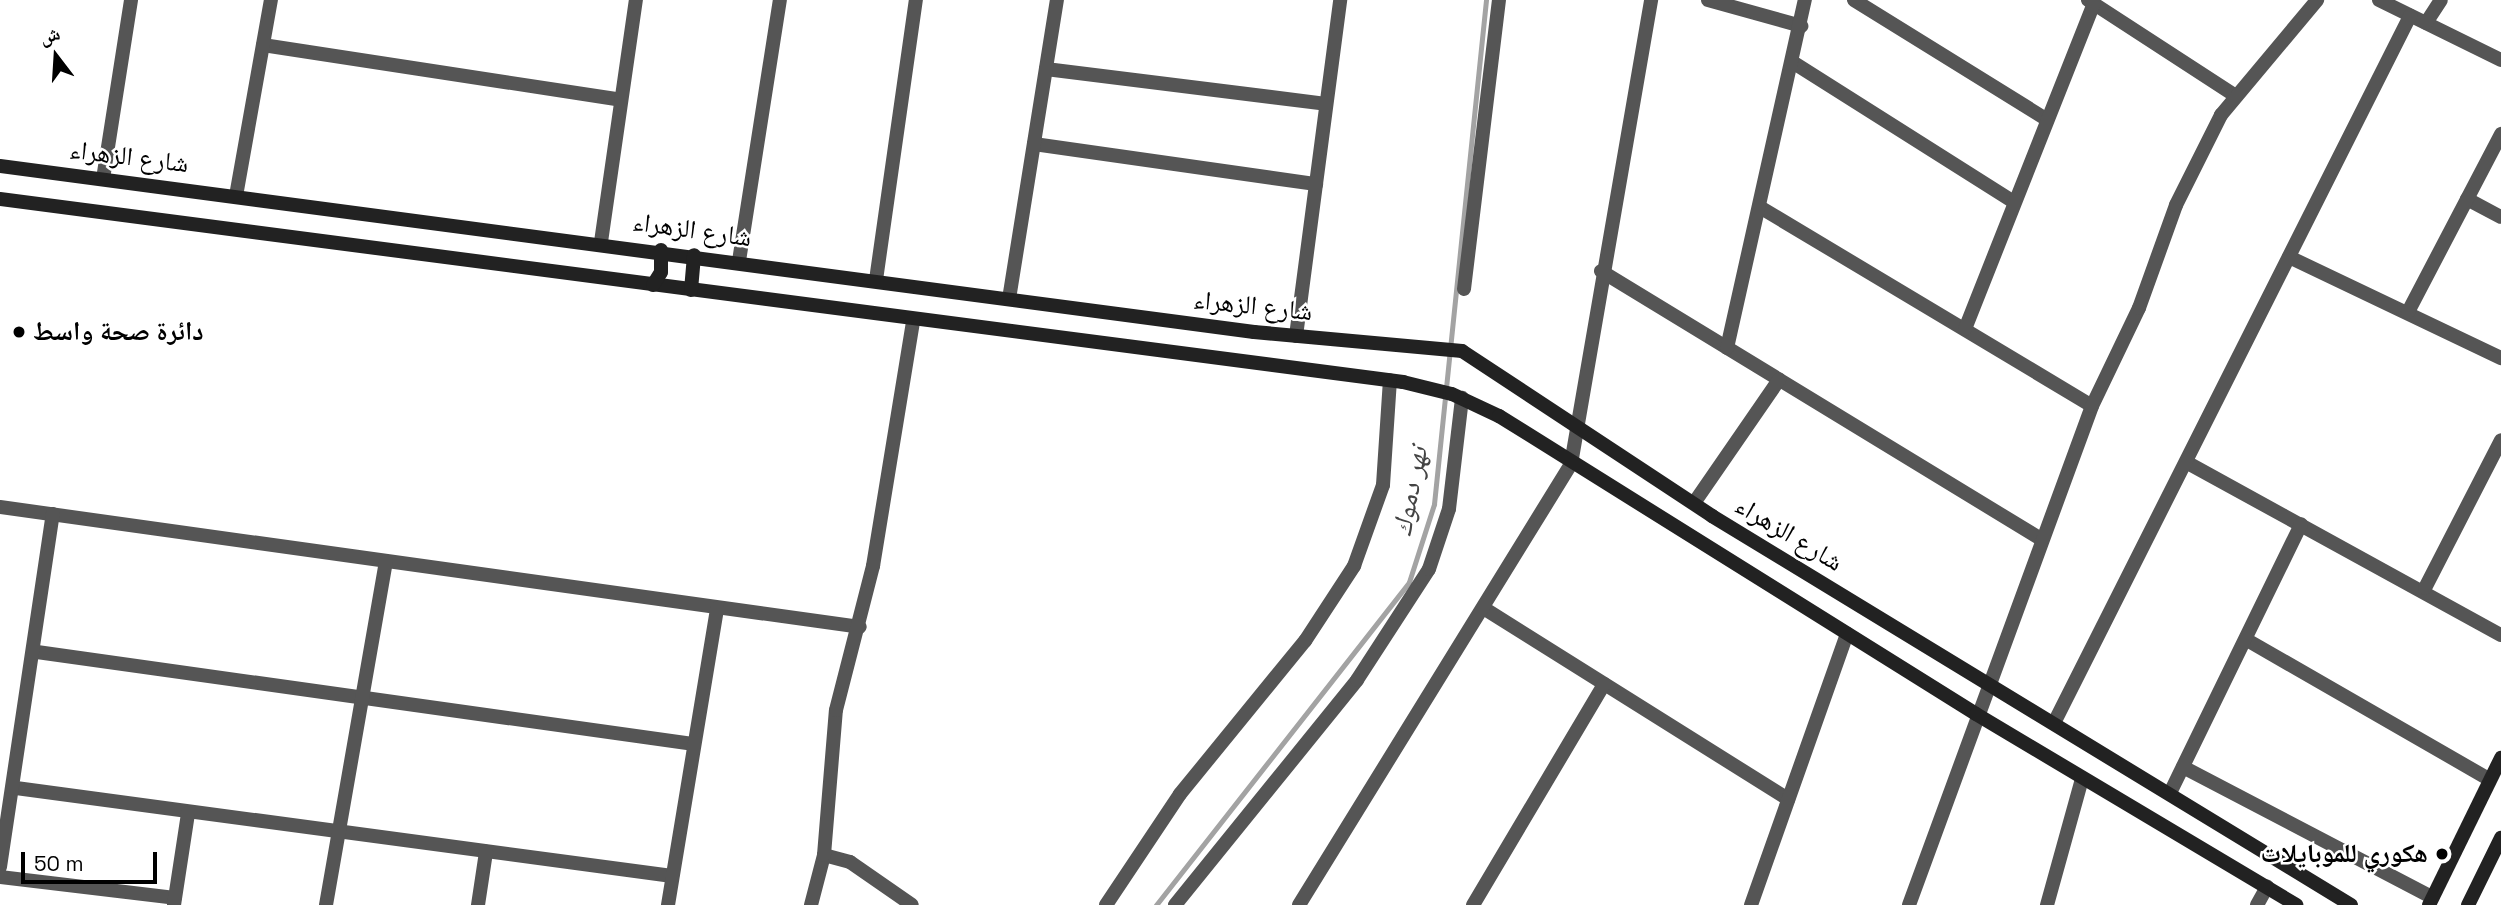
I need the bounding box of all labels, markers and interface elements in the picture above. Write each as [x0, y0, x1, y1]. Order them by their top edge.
north arrow [21, 21, 91, 91]
text: ش [36, 21, 63, 50]
street label: شارع الزهراء [68, 134, 190, 180]
street label: شارع الزهراء [631, 206, 753, 254]
street label: شارع الزهراء [1192, 284, 1314, 328]
place label: دائرة صحة واسط [33, 316, 204, 348]
marker: دائرة صحة واسط [11, 324, 27, 340]
water label: نهر دموك [1384, 444, 1434, 538]
street label: شارع الزهراء [1730, 490, 1848, 578]
scale bar [24, 838, 161, 882]
place label: هكوري للموبايلات [2260, 838, 2428, 870]
marker: هكوري للموبايلات [2434, 846, 2450, 862]
text: 50 m [34, 850, 84, 877]

